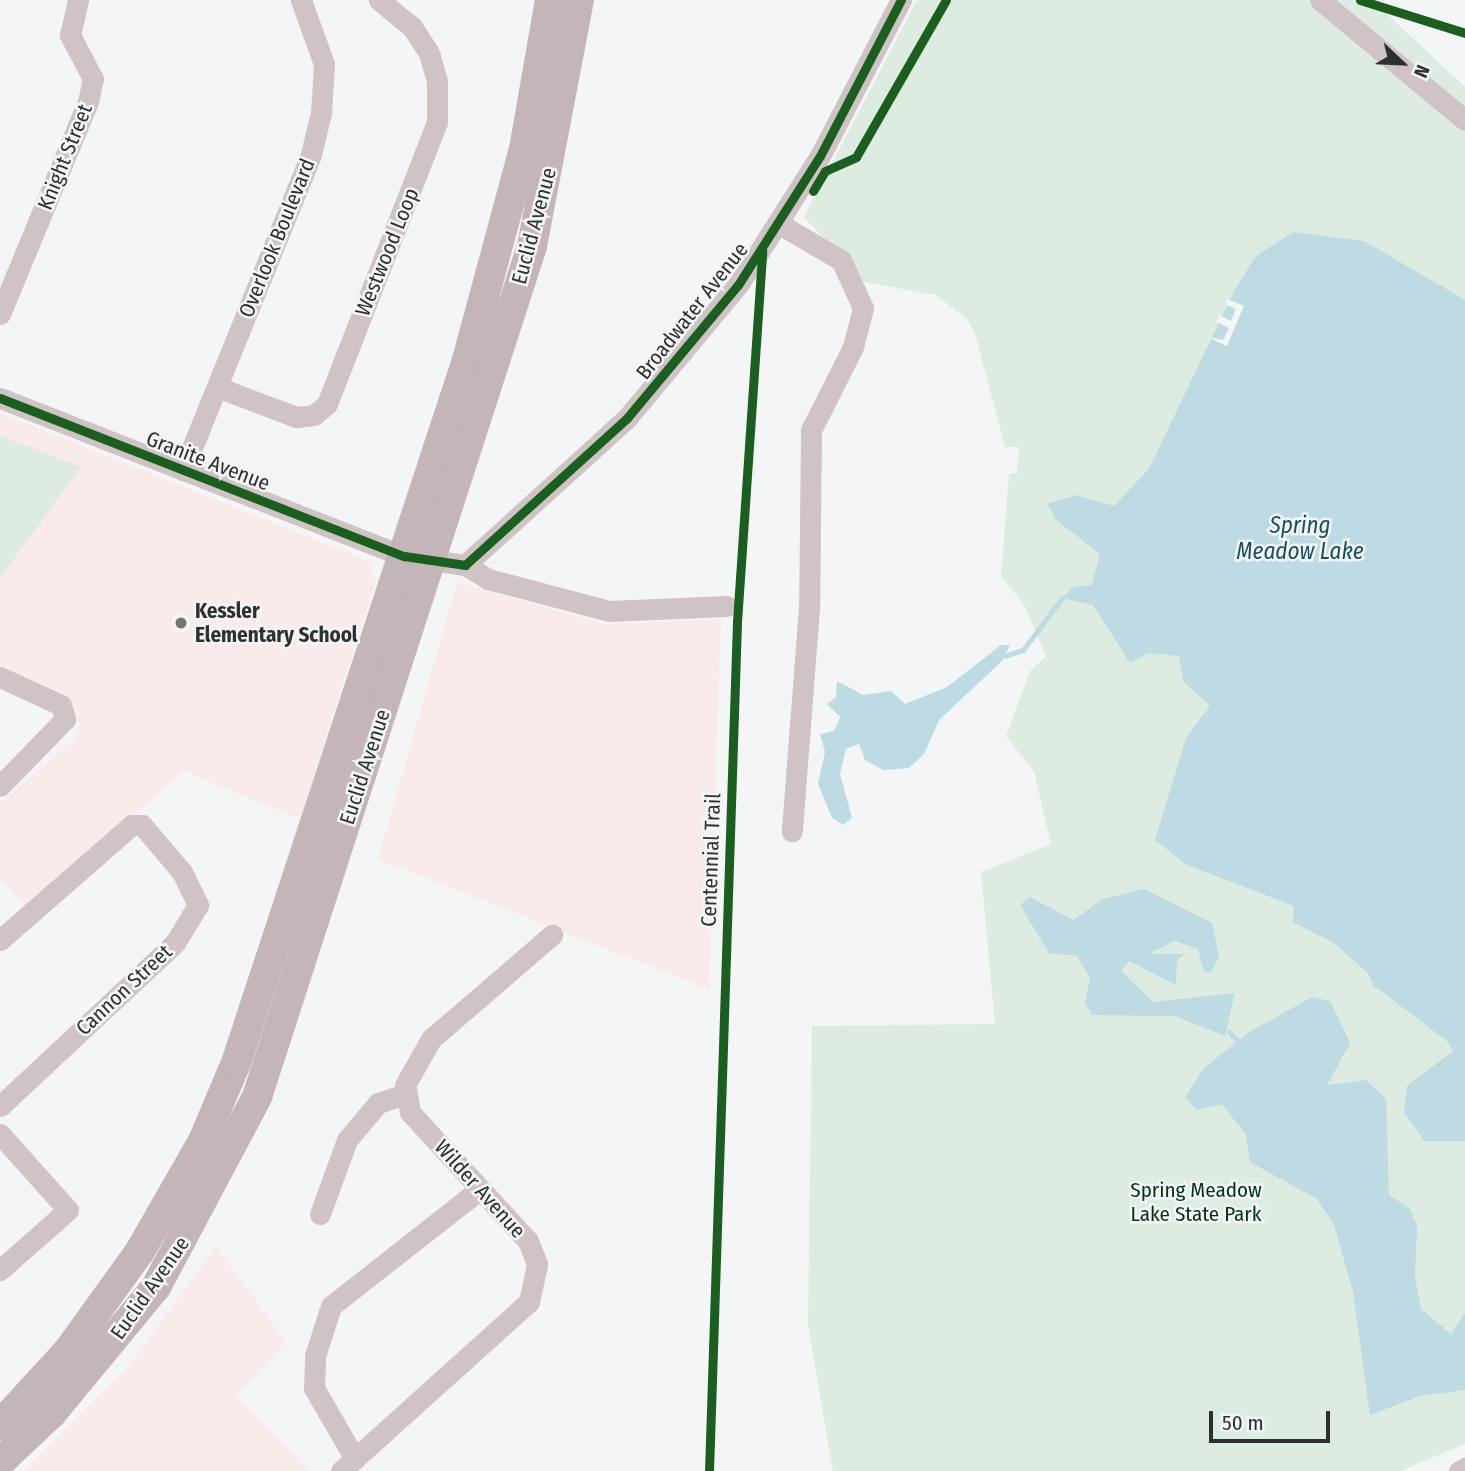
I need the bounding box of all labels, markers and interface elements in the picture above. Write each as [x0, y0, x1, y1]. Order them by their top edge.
north arrow [1367, 28, 1437, 98]
text: N [1409, 62, 1435, 81]
street label: Knight Street [32, 100, 98, 214]
street label: Overlook Boulevard [234, 155, 320, 321]
street label: Euclid Avenue [506, 165, 562, 287]
street label: Westwood Loop [350, 184, 424, 320]
street label: Broadwater Avenue [631, 238, 753, 384]
street label: Granite Avenue [143, 426, 273, 496]
water label: Spring Meadow Lake [1236, 511, 1364, 565]
place label: Kessler Elementary School [195, 598, 358, 648]
marker: Kessler Elementary School [173, 615, 189, 631]
street label: Euclid Avenue [335, 706, 395, 828]
street label: Centennial Trail [696, 793, 726, 927]
street label: Cannon Street [71, 939, 177, 1041]
street label: Wilder Avenue [429, 1135, 531, 1243]
park label: Spring Meadow Lake State Park [1130, 1177, 1262, 1227]
street label: Euclid Avenue [105, 1232, 195, 1344]
scale bar [1213, 1398, 1334, 1442]
text: 50 m [1222, 1410, 1264, 1436]

